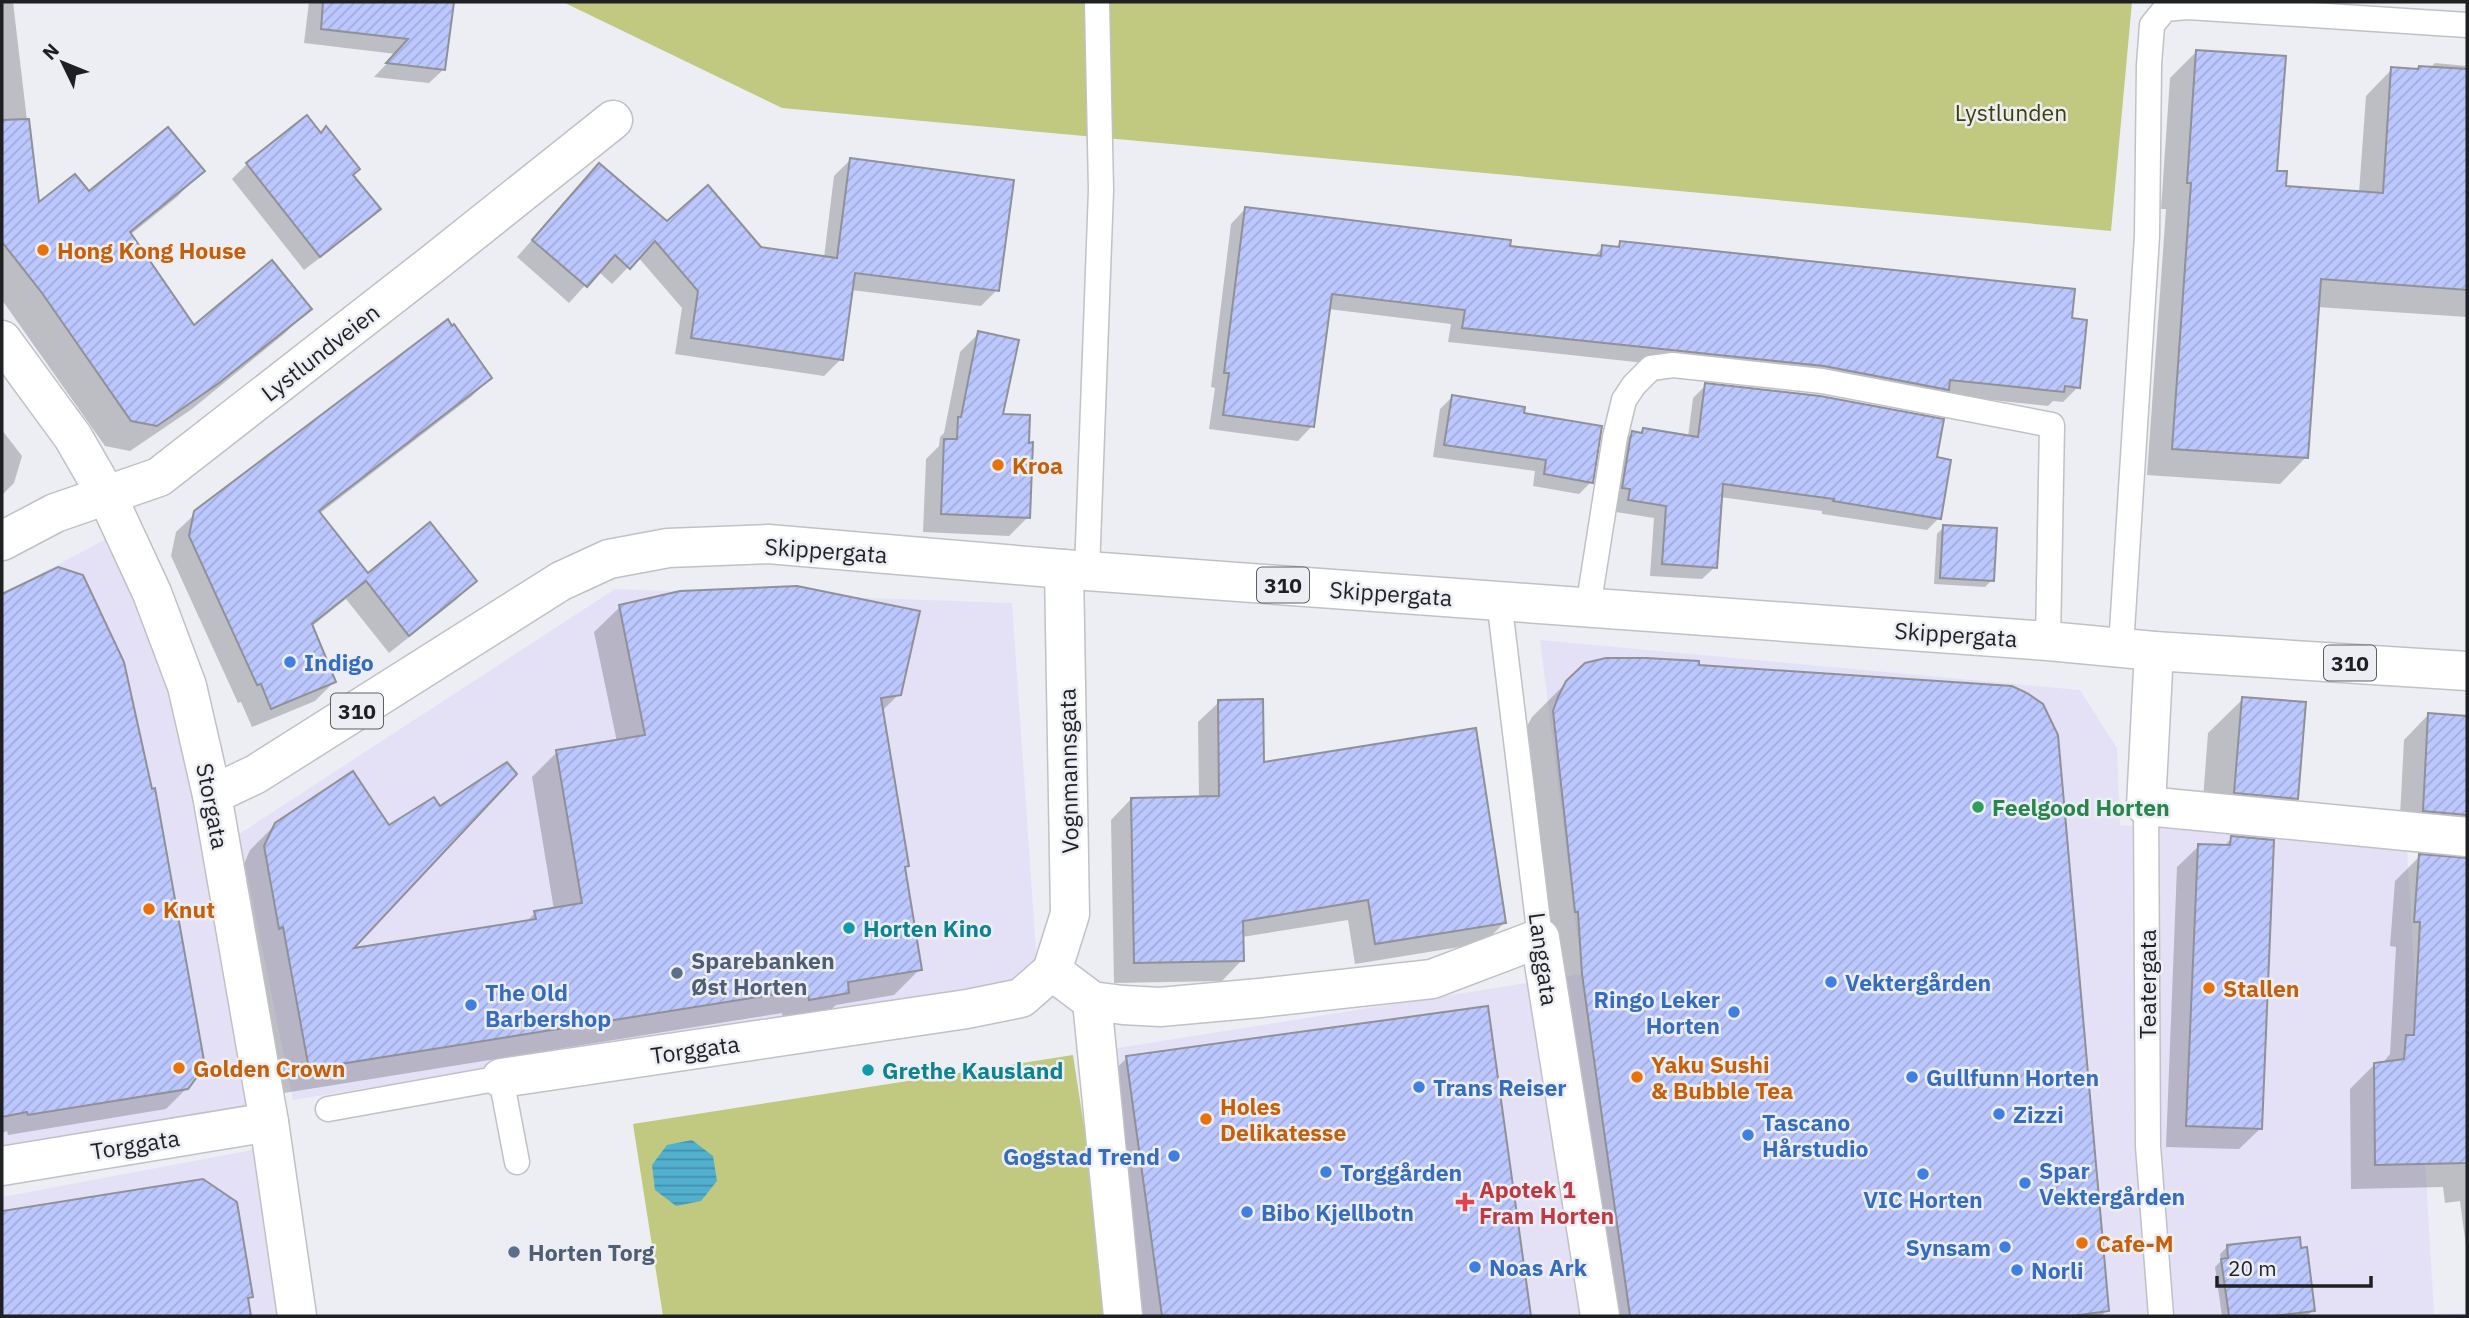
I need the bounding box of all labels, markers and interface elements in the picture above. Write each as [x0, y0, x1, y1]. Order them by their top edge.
north arrow [28, 28, 98, 98]
text: N [37, 38, 64, 65]
park label: Lystlunden [1955, 97, 2067, 127]
place label: Hong Kong House [57, 235, 247, 265]
marker: Hong Kong House [35, 242, 51, 258]
street label: Lystlundveien [255, 296, 385, 408]
place label: Kroa [1012, 450, 1063, 480]
marker: Kroa [990, 457, 1006, 473]
street label: Skippergata [764, 531, 888, 569]
road number: 310 [1257, 568, 1309, 602]
street label: Skippergata [1329, 574, 1453, 612]
street label: Skippergata [1894, 615, 2018, 653]
road number: 310 [2324, 646, 2376, 680]
place label: Indigo [304, 647, 374, 677]
marker: Indigo [282, 654, 298, 670]
street label: Vognmannsgata [1052, 688, 1084, 854]
road number: 310 [331, 694, 383, 728]
street label: Storgata [190, 761, 236, 851]
place label: Feelgood Horten [1992, 792, 2170, 822]
marker: Feelgood Horten [1970, 799, 1986, 815]
place label: Knut [163, 894, 215, 924]
marker: Knut [141, 901, 157, 917]
street label: Langgata [1523, 910, 1565, 1008]
place label: Horten Kino [863, 913, 992, 943]
marker: Horten Kino [841, 920, 857, 936]
street label: Teatergata [2132, 929, 2162, 1039]
place label: Sparebanken Øst Horten [691, 945, 835, 1001]
marker: Sparebanken Øst Horten [669, 965, 685, 981]
place label: Vektergården [1845, 967, 1991, 997]
place label: Stallen [2223, 973, 2300, 1003]
marker: Vektergården [1823, 974, 1839, 990]
place label: The Old Barbershop [485, 977, 611, 1033]
marker: Stallen [2201, 980, 2217, 996]
place label: Ringo Leker Horten [1594, 984, 1720, 1040]
marker: The Old Barbershop [463, 997, 479, 1013]
marker: Ringo Leker Horten [1726, 1004, 1742, 1020]
street label: Torggata [649, 1028, 741, 1070]
place label: Yaku Sushi & Bubble Tea [1651, 1049, 1793, 1105]
place label: Golden Crown [193, 1053, 345, 1083]
place label: Grethe Kausland [882, 1055, 1063, 1085]
marker: Golden Crown [171, 1060, 187, 1076]
marker: Grethe Kausland [860, 1062, 876, 1078]
place label: Gullfunn Horten [1926, 1062, 2099, 1092]
marker: Yaku Sushi & Bubble Tea [1629, 1069, 1645, 1085]
marker: Gullfunn Horten [1904, 1069, 1920, 1085]
place label: Trans Reiser [1433, 1072, 1567, 1102]
marker: Trans Reiser [1411, 1079, 1427, 1095]
place label: Holes Delikatesse [1220, 1091, 1346, 1147]
place label: Zizzi [2013, 1099, 2064, 1129]
marker: Zizzi [1991, 1106, 2007, 1122]
place label: Tascano Hårstudio [1762, 1107, 1869, 1163]
marker: Holes Delikatesse [1198, 1111, 1214, 1127]
street label: Torggata [89, 1122, 181, 1166]
marker: Tascano Hårstudio [1740, 1127, 1756, 1143]
place label: Gogstad Trend [1003, 1141, 1160, 1171]
marker: Gogstad Trend [1166, 1148, 1182, 1164]
place label: Spar Vektergården [2039, 1155, 2185, 1211]
place label: Torggården [1340, 1157, 1462, 1187]
marker: Torggården [1318, 1164, 1334, 1180]
marker: VIC Horten [1915, 1166, 1931, 1182]
place label: Apotek 1 Fram Horten [1479, 1174, 1614, 1230]
marker: Spar Vektergården [2017, 1175, 2033, 1191]
place label: VIC Horten [1863, 1184, 1983, 1214]
marker: Apotek 1 Fram Horten [1457, 1194, 1473, 1210]
place label: Bibo Kjellbotn [1261, 1197, 1414, 1227]
marker: Bibo Kjellbotn [1239, 1204, 1255, 1220]
place label: Cafe-M [2096, 1228, 2174, 1258]
place label: Synsam [1905, 1232, 1991, 1262]
marker: Cafe-M [2074, 1235, 2090, 1251]
place label: Horten Torg [528, 1237, 655, 1267]
marker: Synsam [1997, 1239, 2013, 1255]
marker: Horten Torg [506, 1244, 522, 1260]
scale bar [2217, 1244, 2371, 1288]
place label: Noas Ark [1489, 1252, 1588, 1282]
text: 20 m [2228, 1254, 2277, 1282]
place label: Norli [2031, 1255, 2083, 1285]
marker: Noas Ark [1467, 1259, 1483, 1275]
marker: Norli [2009, 1262, 2025, 1278]

